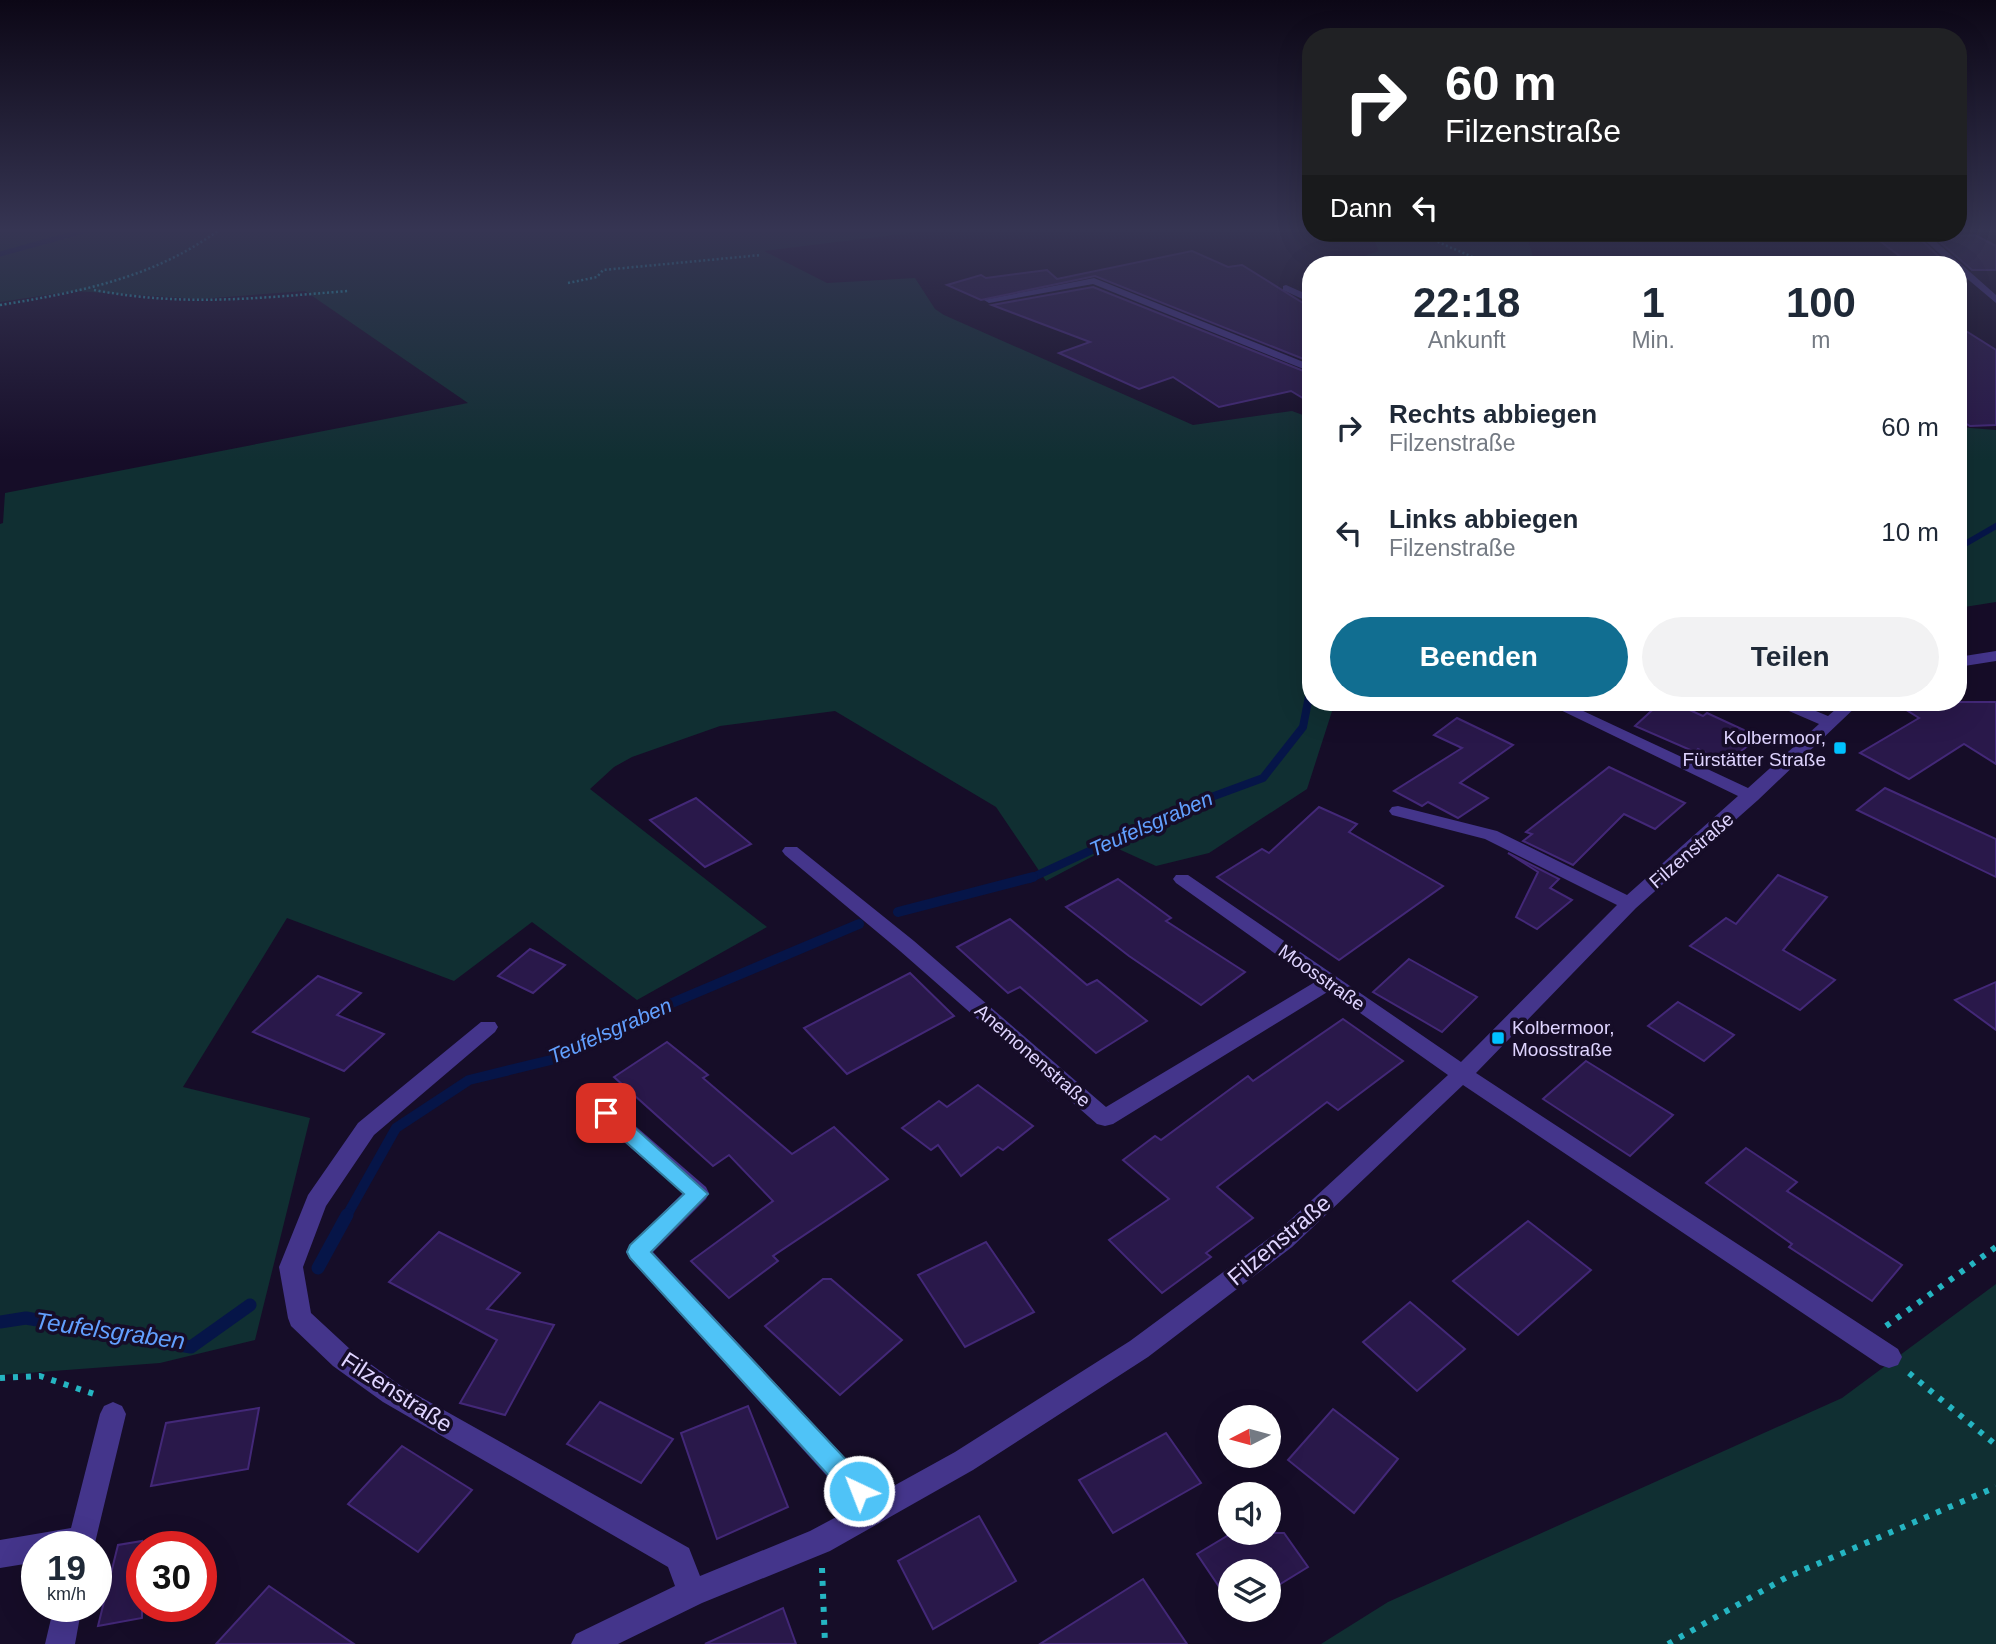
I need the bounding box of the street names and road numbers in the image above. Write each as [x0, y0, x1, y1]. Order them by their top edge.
street label: Filzenstraße [1645, 808, 1738, 893]
street label: Moosstraße [1275, 940, 1369, 1015]
street label: Anemonenstraße [971, 1000, 1095, 1111]
street label: Filzenstraße [1222, 1189, 1336, 1291]
street label: Filzenstraße [337, 1347, 457, 1437]

